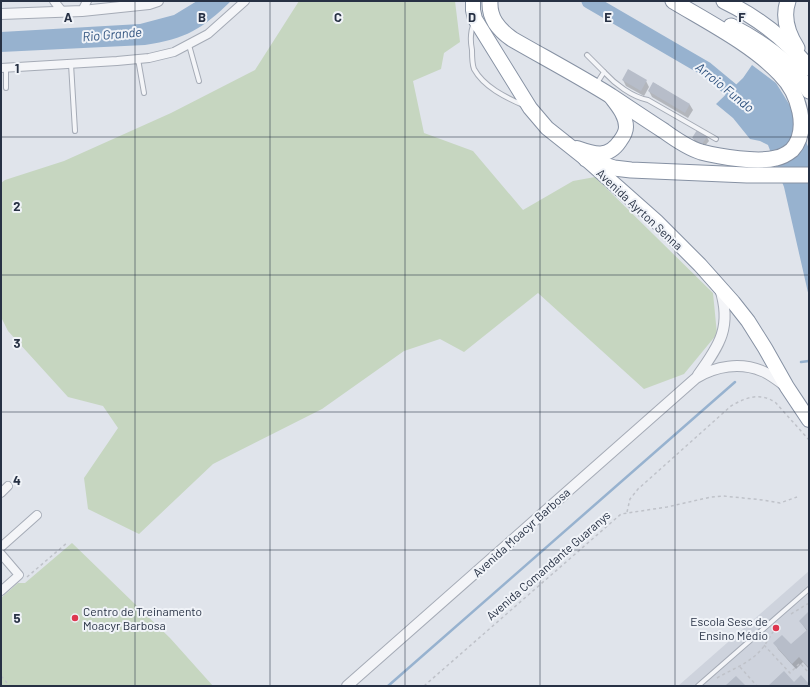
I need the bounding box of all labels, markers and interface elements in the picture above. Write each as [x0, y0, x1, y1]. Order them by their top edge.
text: A [64, 9, 73, 25]
text: B [198, 9, 206, 25]
text: C [334, 9, 342, 25]
text: D [468, 9, 476, 25]
text: E [604, 9, 612, 25]
text: F [738, 9, 746, 25]
water label: Rio Grande [82, 23, 143, 45]
water label: Arroio Fundo [693, 59, 758, 115]
text: 1 [15, 60, 19, 76]
street label: Avenida Ayrton Senna [594, 166, 686, 252]
text: 2 [13, 198, 21, 214]
text: 3 [13, 335, 21, 351]
text: 4 [13, 472, 21, 488]
street label: Avenida Moacyr Barbosa [469, 485, 573, 579]
street label: Avenida Comandante Guaranys [483, 507, 613, 623]
place label: Centro de Treinamento Moacyr Barbosa [83, 604, 202, 632]
text: 5 [13, 610, 21, 626]
marker: Centro de Treinamento Moacyr Barbosa [70, 613, 80, 623]
place label: Escola Sesc de Ensino Médio [690, 614, 768, 642]
marker: Escola Sesc de Ensino Médio [771, 623, 781, 633]

